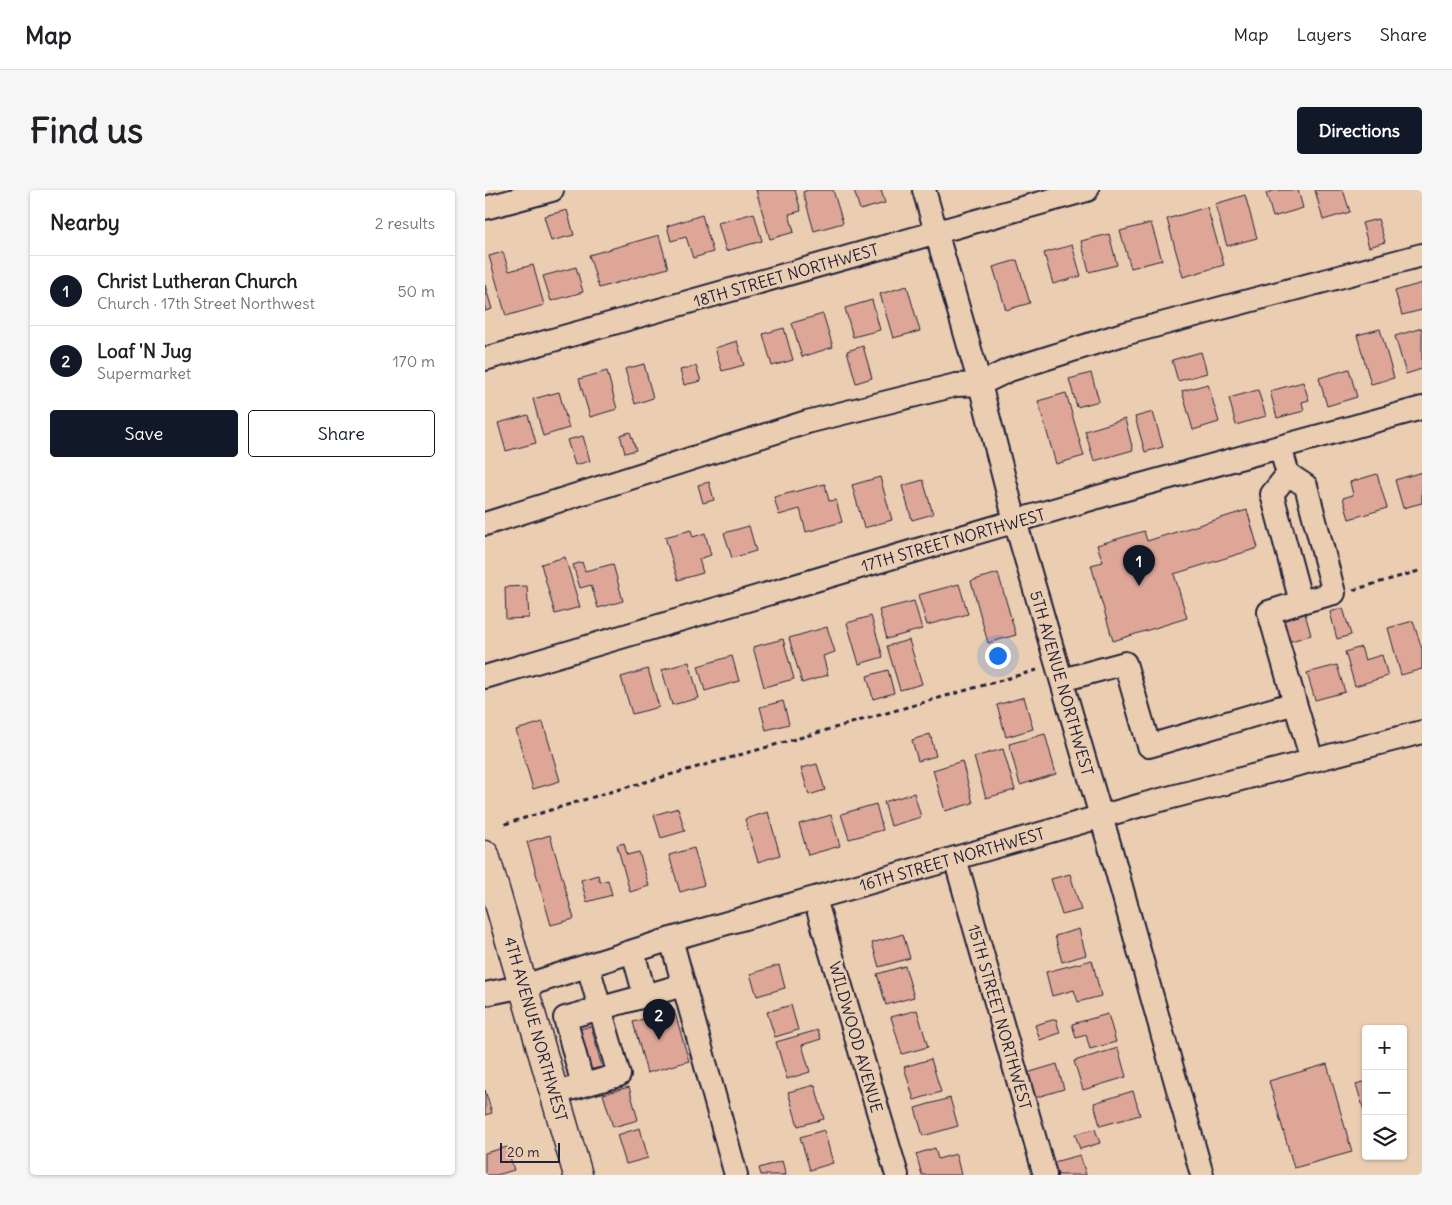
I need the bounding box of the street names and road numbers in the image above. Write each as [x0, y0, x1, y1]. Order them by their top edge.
street label: 18TH STREET NORTHWEST [691, 239, 881, 311]
street label: 17TH STREET NORTHWEST [859, 504, 1047, 576]
street label: 5TH AVENUE NORTHWEST [1026, 588, 1098, 778]
street label: 16TH STREET NORTHWEST [857, 823, 1047, 895]
street label: 15TH STREET NORTHWEST [964, 922, 1036, 1112]
street label: 4TH AVENUE NORTHWEST [500, 934, 572, 1124]
street label: WILDWOOD AVENUE [825, 959, 887, 1115]

